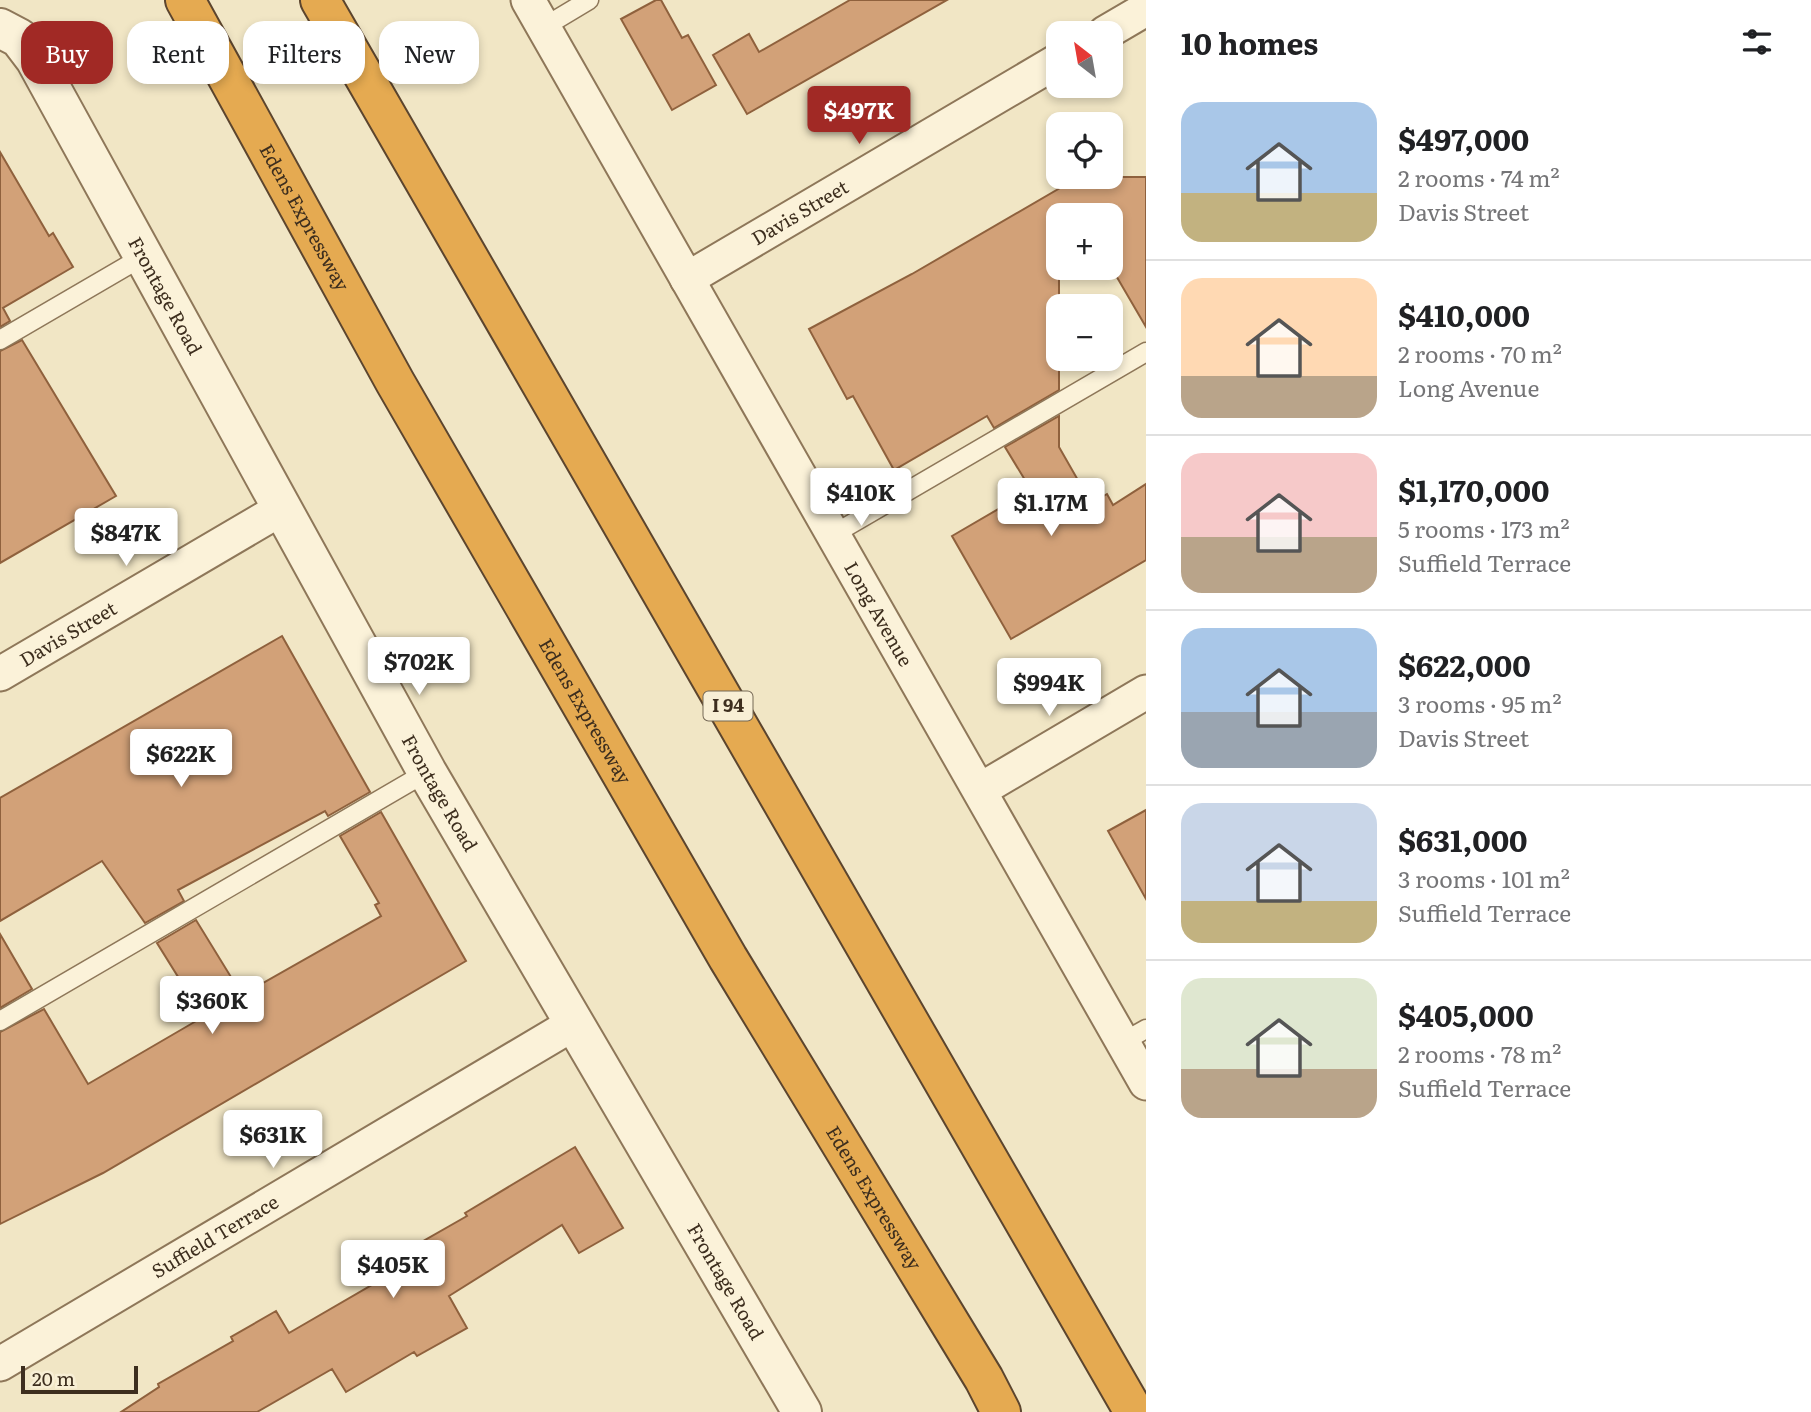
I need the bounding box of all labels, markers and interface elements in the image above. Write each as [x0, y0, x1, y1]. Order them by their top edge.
text: 10 homes [1181, 20, 1318, 64]
chip: Buy [21, 21, 113, 84]
chip: Rent [127, 21, 229, 84]
chip: Filters [243, 21, 365, 84]
chip: New [379, 21, 479, 84]
north arrow [1046, 21, 1124, 98]
map controls [1046, 21, 1123, 371]
icon: filters [1738, 23, 1776, 61]
pin: $497K [810, 86, 908, 146]
text: $497K [823, 92, 895, 126]
button: locate [1046, 112, 1123, 189]
text: $497,000 [1398, 116, 1529, 160]
icon: home [1237, 130, 1321, 214]
street label: Edens Expressway [253, 138, 357, 296]
text: 2 rooms · 74 m² [1398, 160, 1560, 194]
street label: Davis Street [746, 172, 853, 251]
text: Davis Street [1398, 194, 1529, 228]
button: + [1046, 203, 1123, 280]
street label: Frontage Road [122, 231, 210, 360]
text: $410,000 [1398, 292, 1530, 336]
button: − [1046, 294, 1123, 371]
icon: home [1237, 306, 1321, 390]
text: 2 rooms · 70 m² [1398, 336, 1562, 370]
text: Long Avenue [1398, 370, 1539, 404]
text: $1,170,000 [1398, 467, 1550, 511]
pin: $410K [812, 468, 910, 528]
text: $410K [826, 474, 896, 508]
pin: $1.17M [994, 478, 1108, 538]
icon: home [1237, 481, 1321, 565]
text: $1.17M [1014, 484, 1088, 518]
pin: $847K [77, 508, 175, 568]
text: 5 rooms · 173 m² [1398, 511, 1570, 545]
text: $847K [91, 514, 161, 548]
text: Suffield Terrace [1398, 545, 1571, 579]
street label: Long Avenue [838, 556, 920, 671]
street label: Davis Street [14, 593, 122, 673]
street label: Edens Expressway [533, 632, 639, 789]
pin: $702K [370, 638, 468, 697]
text: $622,000 [1398, 642, 1531, 686]
text: $702K [384, 643, 454, 677]
icon: home [1237, 656, 1321, 740]
pin: $994K [1000, 658, 1098, 718]
text: $994K [1013, 664, 1085, 698]
text: 3 rooms · 95 m² [1398, 686, 1562, 720]
road number: I 94 [704, 692, 752, 720]
text: Davis Street [1398, 720, 1529, 754]
street label: Frontage Road [396, 729, 486, 856]
pin: $622K [132, 730, 230, 789]
text: $622K [146, 735, 216, 769]
text: $631,000 [1398, 817, 1528, 861]
icon: home [1237, 831, 1321, 915]
text: 3 rooms · 101 m² [1398, 861, 1570, 895]
text: Suffield Terrace [1398, 895, 1571, 929]
pin: $360K [163, 976, 261, 1036]
text: $360K [176, 982, 248, 1016]
text: $405,000 [1398, 992, 1534, 1036]
icon: home [1237, 1006, 1321, 1090]
text: 2 rooms · 78 m² [1398, 1036, 1561, 1070]
text: Suffield Terrace [1398, 1070, 1571, 1104]
pin: $631K [224, 1110, 322, 1170]
text: $631K [239, 1116, 307, 1150]
street label: Edens Expressway [820, 1120, 929, 1275]
street label: Suffield Terrace [146, 1187, 283, 1284]
street label: Frontage Road [681, 1217, 772, 1345]
pin: $405K [344, 1240, 442, 1300]
text: $405K [357, 1246, 429, 1280]
scale bar [21, 1363, 138, 1395]
text: 20 m [32, 1364, 75, 1392]

